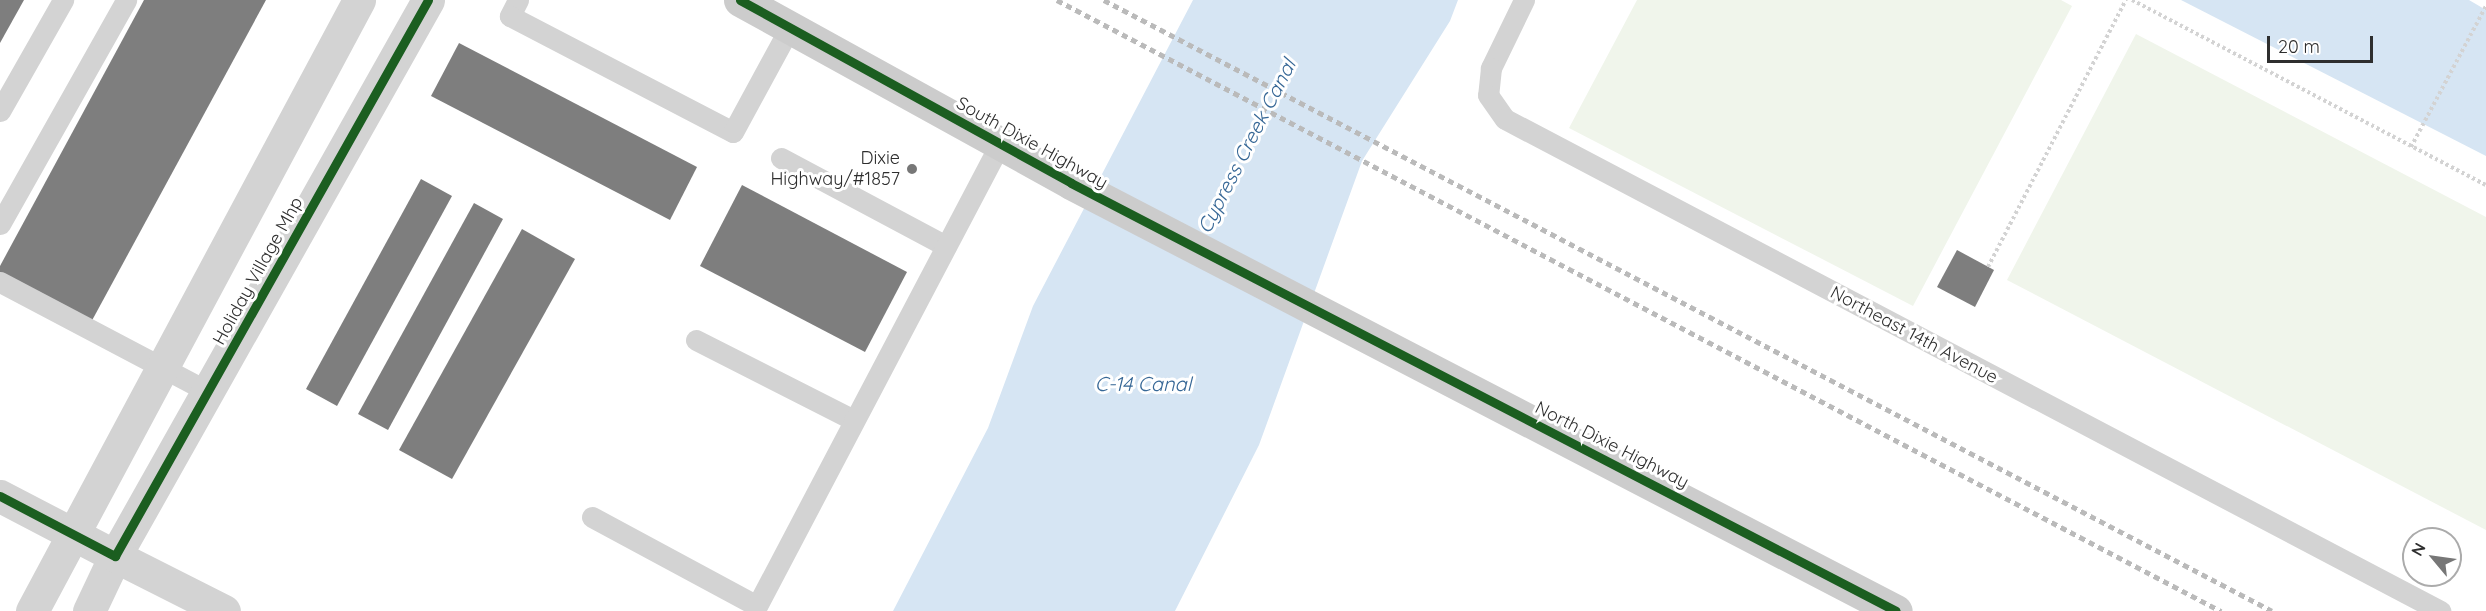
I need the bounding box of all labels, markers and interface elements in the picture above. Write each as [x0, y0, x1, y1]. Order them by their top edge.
scale bar [2270, 24, 2376, 62]
text: 20 m [2278, 35, 2320, 58]
water label: Cypress Creek Canal [1192, 55, 1300, 237]
street label: South Dixie Highway [952, 92, 1112, 194]
place label: Dixie Highway/#1857 [770, 148, 900, 190]
marker: Dixie Highway/#1857 [905, 162, 919, 176]
street label: Holiday Village Mhp [208, 193, 308, 349]
street label: Northeast 14th Avenue [1827, 282, 2001, 388]
water label: C-14 Canal [1095, 371, 1191, 395]
street label: North Dixie Highway [1532, 397, 1692, 493]
north arrow [2402, 527, 2462, 587]
text: N [2406, 539, 2430, 559]

